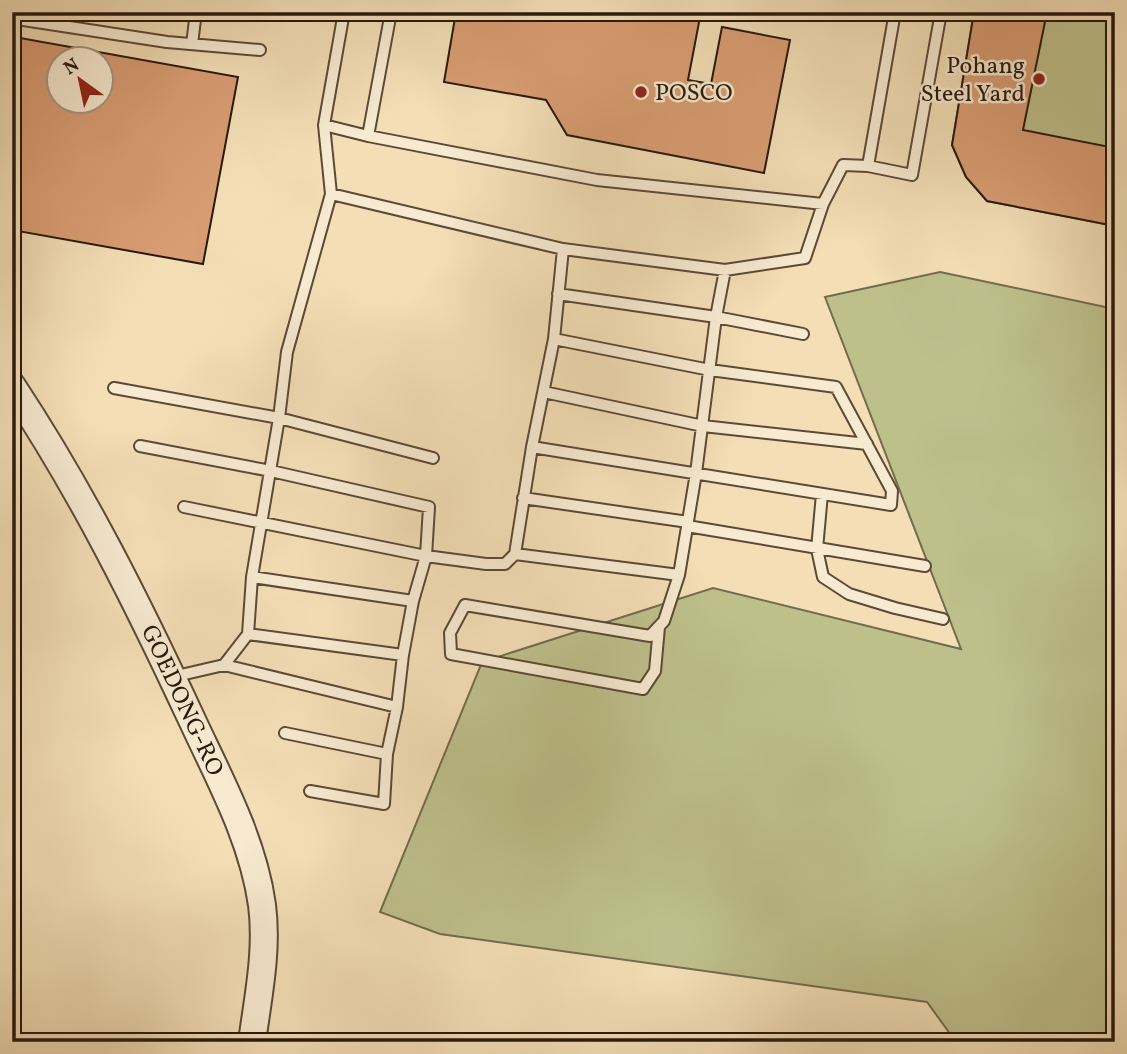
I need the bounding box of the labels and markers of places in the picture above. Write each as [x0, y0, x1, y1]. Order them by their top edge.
place label: Pohang Steel Yard [920, 50, 1025, 112]
marker: Pohang Steel Yard [1031, 71, 1047, 87]
place label: POSCO [655, 77, 732, 111]
marker: POSCO [633, 84, 649, 100]

